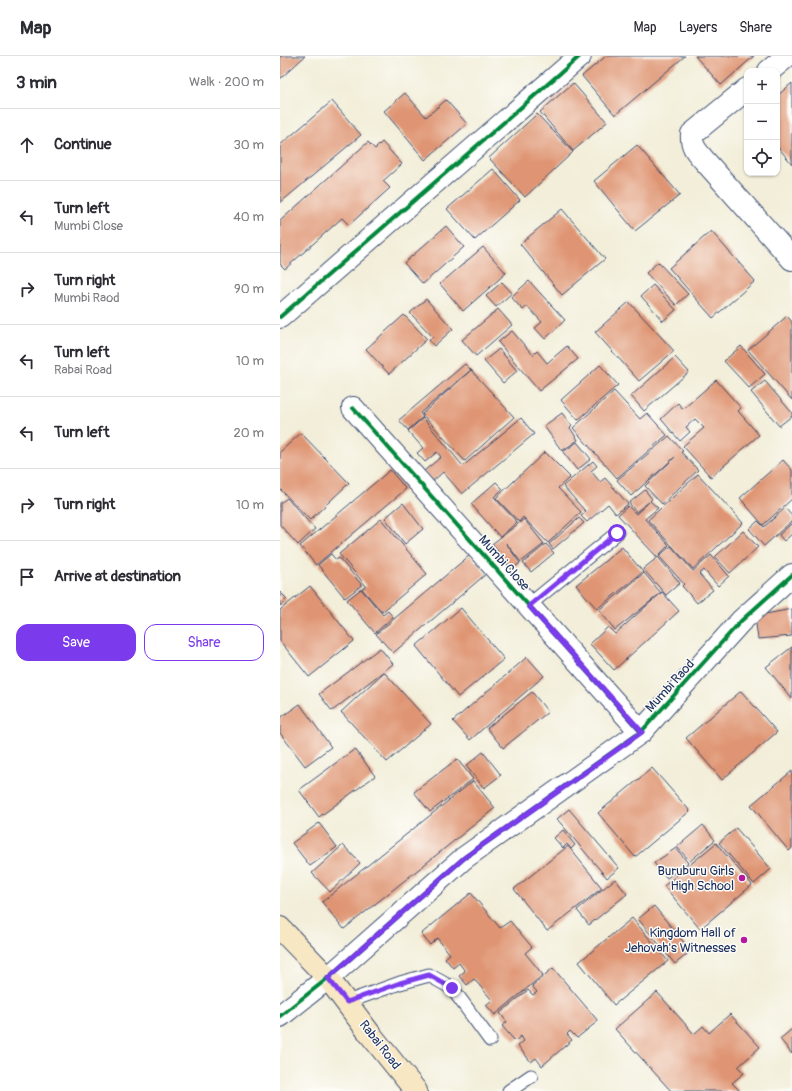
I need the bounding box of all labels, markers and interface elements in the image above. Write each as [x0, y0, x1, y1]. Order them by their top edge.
text: Map [20, 16, 51, 40]
text: Map [634, 19, 657, 36]
text: Layers [679, 19, 717, 36]
text: Share [739, 19, 772, 36]
map controls [744, 68, 780, 176]
button: + [744, 68, 780, 104]
text: 3 min [16, 72, 57, 93]
text: Walk · 200 m [189, 74, 264, 90]
button: − [744, 104, 780, 140]
icon: ahead [16, 134, 38, 156]
text: Continue [54, 135, 112, 154]
text: 30 m [234, 137, 264, 153]
button: locate [744, 140, 780, 176]
text: Turn left [54, 199, 110, 218]
icon: left [16, 206, 38, 228]
text: 40 m [233, 209, 264, 225]
text: Mumbi Close [54, 218, 123, 234]
text: Turn right [54, 271, 115, 290]
icon: right [16, 278, 38, 300]
text: 90 m [234, 281, 264, 297]
text: Mumbi Raod [54, 290, 120, 306]
text: Turn left [54, 343, 110, 362]
icon: left [16, 350, 38, 372]
text: 10 m [236, 353, 264, 369]
text: Rabai Road [54, 362, 112, 378]
icon: left [16, 422, 38, 444]
text: Turn left [54, 423, 110, 442]
text: 20 m [233, 425, 264, 441]
icon: right [16, 494, 38, 516]
text: Turn right [54, 495, 115, 514]
text: 10 m [236, 497, 264, 513]
route start [608, 524, 626, 542]
street label: Mumbi Close [475, 532, 533, 594]
icon: arrive [16, 566, 38, 588]
text: Arrive at destination [54, 567, 181, 586]
button: Save [16, 624, 136, 661]
button: Share [144, 624, 264, 661]
street label: Mumbi Raod [642, 656, 698, 716]
place label: Buruburu Girls High School [658, 863, 734, 894]
marker: Buruburu Girls High School [737, 873, 747, 883]
place label: Kingdom Hall of Jehovah's Witnesses [625, 925, 737, 956]
marker: Kingdom Hall of Jehovah's Witnesses [739, 935, 749, 945]
route end [443, 979, 461, 997]
street label: Rabai Road [356, 1017, 404, 1073]

